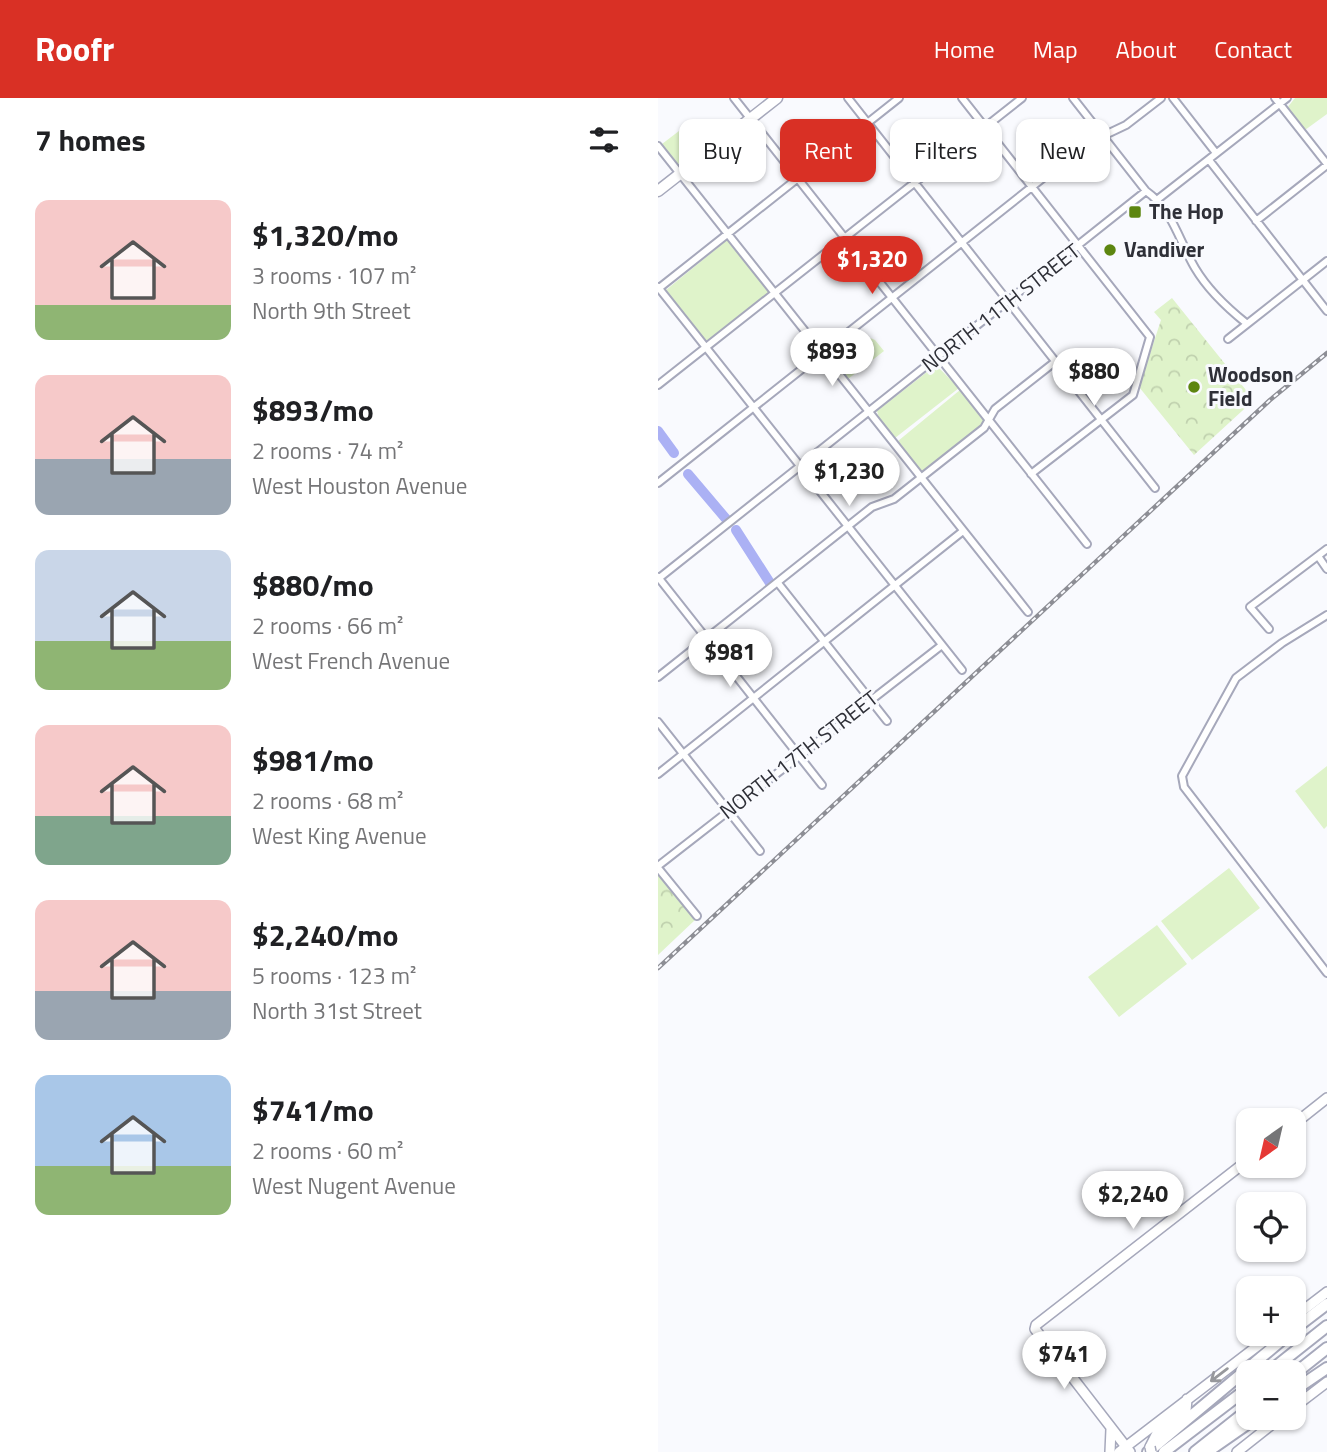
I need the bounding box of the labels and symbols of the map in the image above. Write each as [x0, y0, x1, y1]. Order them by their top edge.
place label: The Hop [1149, 195, 1224, 227]
marker: The Hop [1127, 204, 1143, 220]
place label: Vandiver [1124, 233, 1204, 265]
street label: NORTH 11TH STREET [914, 235, 1087, 379]
pin: $1,320 [815, 236, 929, 296]
marker: Vandiver [1102, 242, 1118, 258]
pin: $893 [791, 328, 873, 388]
pin: $880 [1053, 348, 1135, 408]
place label: Woodson Field [1208, 358, 1294, 414]
marker: Woodson Field [1186, 379, 1202, 395]
pin: $1,230 [792, 448, 906, 508]
pin: $981 [689, 630, 771, 689]
street label: NORTH 17TH STREET [712, 682, 885, 826]
north arrow [1236, 1108, 1306, 1178]
pin: $2,240 [1076, 1172, 1190, 1231]
pin: $741 [1023, 1332, 1105, 1391]
one-way arrow [1210, 1367, 1228, 1382]

